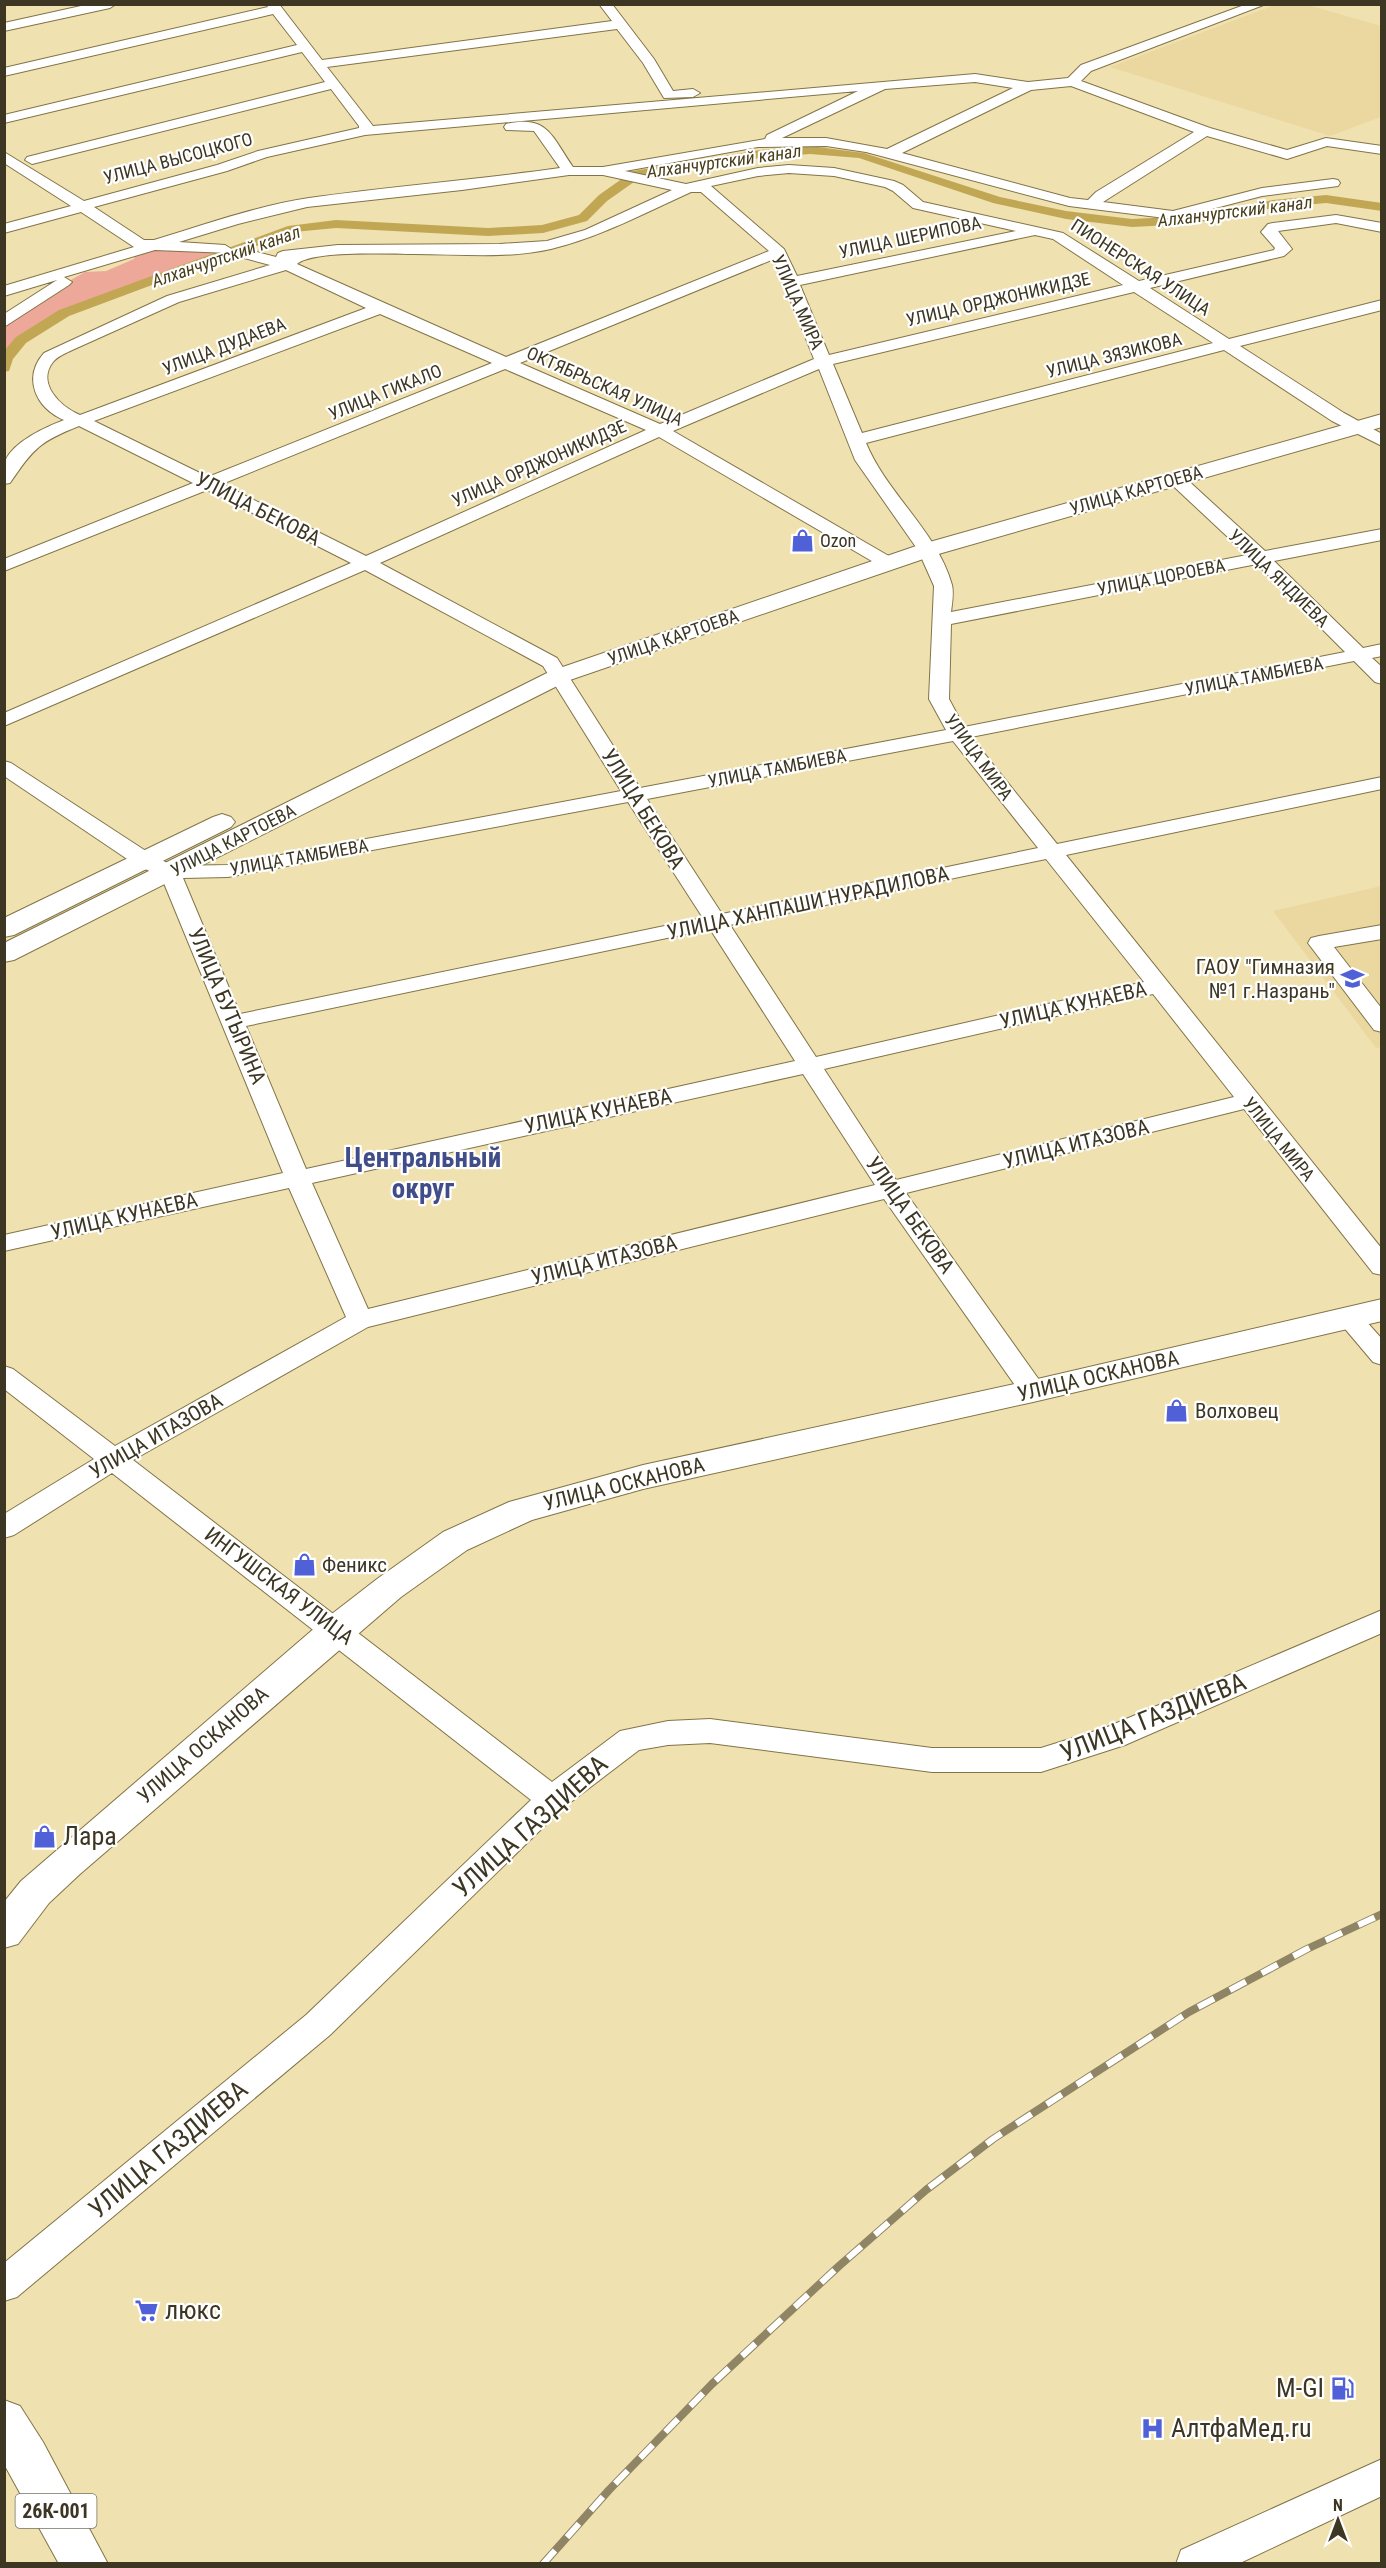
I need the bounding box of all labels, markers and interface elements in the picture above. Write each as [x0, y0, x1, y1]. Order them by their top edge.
street label: УЛИЦА ВЫСОЦКОГО [101, 128, 255, 188]
water label: Алханчуртский канал [645, 140, 803, 182]
water label: Алханчуртский канал [1156, 191, 1314, 231]
street label: УЛИЦА ШЕРИПОВА [837, 212, 984, 262]
street label: ПИОНЕРСКАЯ УЛИЦА [1067, 214, 1215, 320]
water label: Алханчуртский канал [148, 221, 303, 292]
street label: УЛИЦА МИРА [768, 251, 829, 353]
street label: УЛИЦА ОРДЖОНИКИДЗЕ [904, 268, 1092, 330]
street label: УЛИЦА ДУДАЕВА [159, 313, 289, 379]
street label: УЛИЦА ЗЯЗИКОВА [1044, 328, 1184, 382]
street label: ОКТЯБРЬСКАЯ УЛИЦА [524, 342, 687, 430]
street label: УЛИЦА ГИКАЛО [325, 360, 445, 424]
street label: УЛИЦА ОРДЖОНИКИДЗЕ [449, 415, 629, 511]
street label: УЛИЦА КАРТОЕВА [1067, 461, 1205, 519]
street label: УЛИЦА БЕКОВА [191, 467, 325, 551]
street label: УЛИЦА ЯНДИЕВА [1224, 525, 1334, 632]
shop icon: Ozon [789, 527, 815, 553]
place label: Ozon [820, 530, 856, 551]
street label: УЛИЦА ЦОРОЕВА [1095, 554, 1227, 600]
street label: УЛИЦА КАРТОЕВА [605, 605, 742, 669]
street label: УЛИЦА ТАМБИЕВА [1183, 652, 1325, 700]
street label: УЛИЦА МИРА [941, 710, 1018, 805]
street label: УЛИЦА ТАМБИЕВА [706, 744, 848, 792]
street label: УЛИЦА БЕКОВА [597, 745, 689, 873]
street label: УЛИЦА КАРТОЕВА [167, 799, 300, 881]
street label: УЛИЦА ТАМБИЕВА [228, 834, 371, 880]
street label: УЛИЦА ХАНПАШИ НУРАДИЛОВА [665, 861, 951, 945]
street label: УЛИЦА БУТЫРИНА [183, 924, 271, 1088]
place label: ГАОУ "Гимназия №1 г.Назрань" [1196, 955, 1335, 1003]
school or university icon: ГАОУ "Гимназия №1 г.Назрань" [1340, 966, 1366, 992]
street label: УЛИЦА КУНАЕВА [997, 976, 1149, 1034]
street label: УЛИЦА КУНАЕВА [522, 1084, 674, 1138]
street label: УЛИЦА МИРА [1239, 1093, 1320, 1186]
street label: УЛИЦА ИТАЗОВА [1001, 1114, 1151, 1174]
district label: Центральный округ [345, 1142, 501, 1205]
street label: УЛИЦА БЕКОВА [861, 1152, 959, 1278]
street label: УЛИЦА КУНАЕВА [48, 1187, 200, 1245]
street label: УЛИЦА ИТАЗОВА [529, 1230, 679, 1290]
street label: УЛИЦА ОСКАНОВА [1015, 1346, 1181, 1406]
street label: УЛИЦА ИТАЗОВА [85, 1388, 227, 1484]
shop icon: Волховец [1164, 1398, 1190, 1424]
place label: Волховец [1195, 1399, 1279, 1423]
street label: УЛИЦА ОСКАНОВА [541, 1452, 707, 1516]
street label: ИНГУШСКАЯ УЛИЦА [200, 1522, 358, 1650]
shop icon: Феникс [291, 1552, 317, 1578]
place label: Феникс [322, 1553, 387, 1577]
street label: УЛИЦА ГАЗДИЕВА [1056, 1666, 1250, 1768]
street label: УЛИЦА ОСКАНОВА [133, 1682, 273, 1808]
street label: УЛИЦА ГАЗДИЕВА [447, 1749, 613, 1903]
place label: Лара [63, 1821, 117, 1851]
shop icon: Лара [32, 1823, 58, 1849]
street label: УЛИЦА ГАЗДИЕВА [83, 2074, 253, 2224]
place label: люкс [165, 2295, 221, 2325]
supermarket icon: люкс [134, 2297, 160, 2323]
place label: M-GI [1276, 2373, 1324, 2403]
fuel station icon: M-GI [1329, 2375, 1355, 2401]
place label: АлтфаМед.ru [1171, 2413, 1311, 2443]
hospital icon: АлтфаМед.ru [1140, 2415, 1166, 2441]
north arrow [1308, 2490, 1368, 2550]
road number: 26К-001 [16, 2494, 97, 2528]
text: N [1333, 2496, 1343, 2515]

